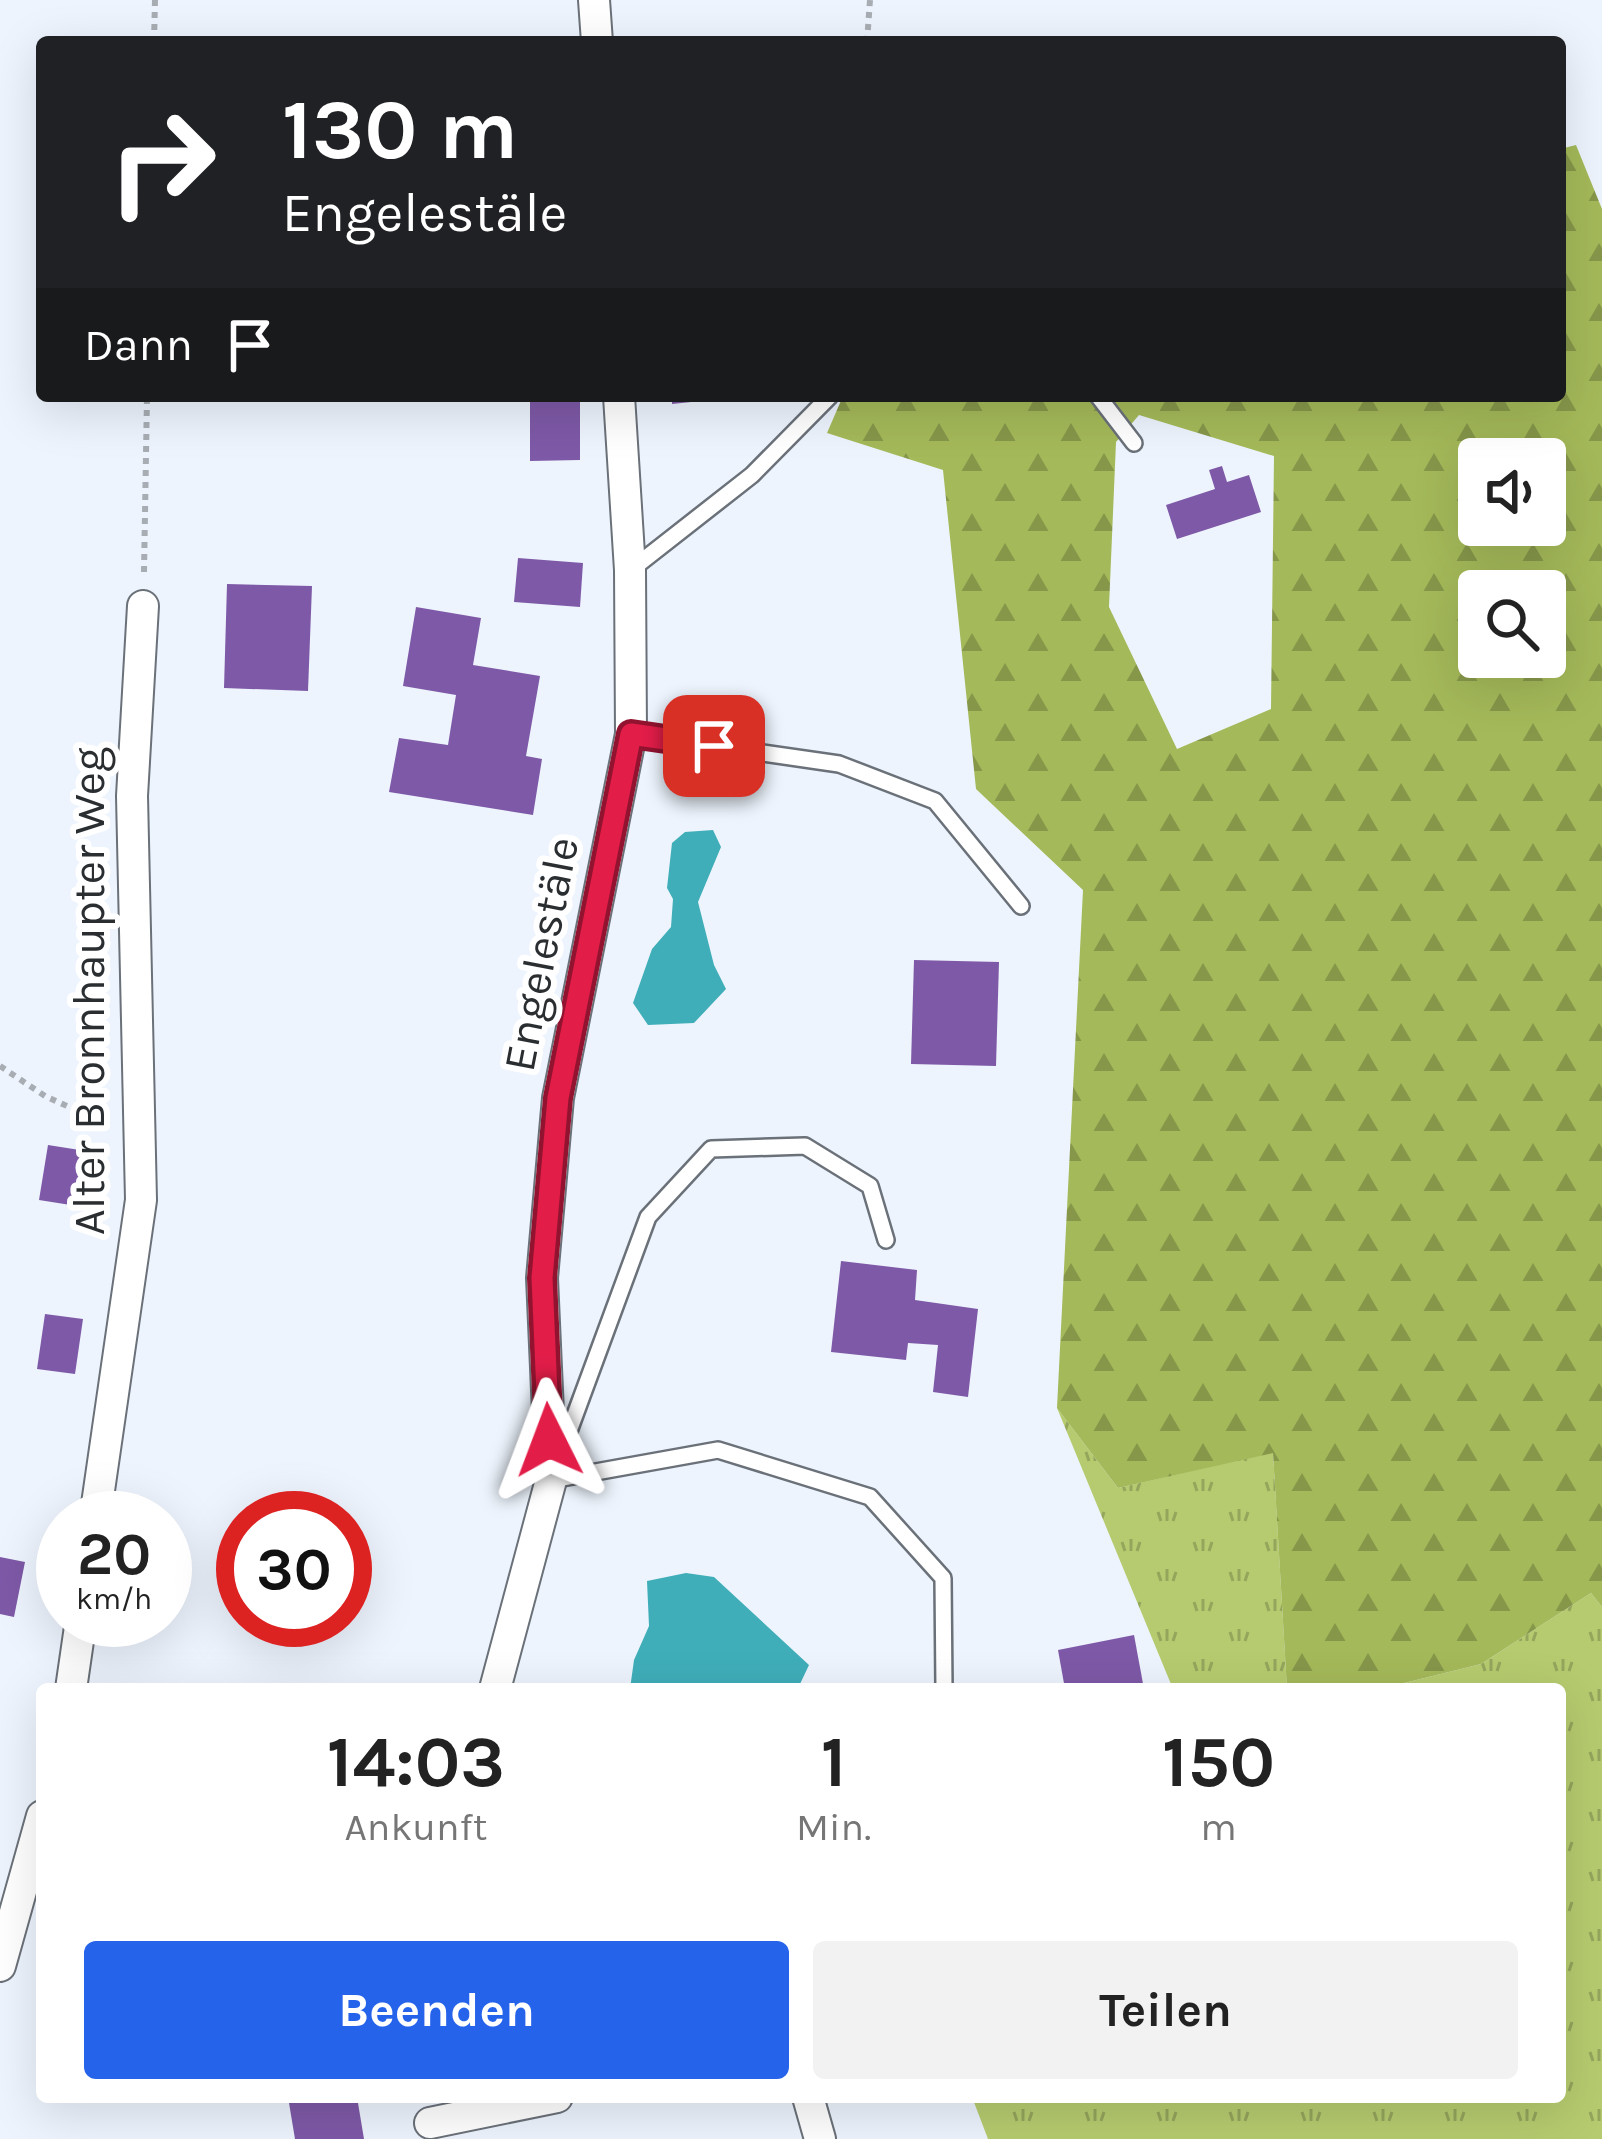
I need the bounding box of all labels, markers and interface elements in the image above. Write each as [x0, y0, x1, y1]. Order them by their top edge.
text: 130 m [282, 81, 518, 179]
icon: right [84, 84, 240, 240]
text: Engelestäle [282, 181, 567, 245]
icon: arrive [217, 312, 283, 378]
text: Dann [84, 319, 193, 371]
map controls [1458, 438, 1566, 678]
button: sound [1458, 438, 1566, 546]
button: search [1458, 570, 1566, 678]
pin [663, 695, 765, 797]
icon: arrive [681, 713, 747, 779]
street label: Alter Bronnhaupter Weg [63, 747, 116, 1235]
street label: Engelestäle [493, 832, 590, 1076]
position arrow [486, 1377, 612, 1503]
speed limit sign: 30 [216, 1491, 372, 1647]
text: 20 [77, 1519, 151, 1589]
text: km/h [76, 1581, 152, 1617]
text: 14:03 [327, 1720, 505, 1804]
text: 1 [821, 1720, 846, 1804]
text: 150 [1162, 1720, 1275, 1804]
text: Ankunft [344, 1804, 488, 1850]
text: Min. [796, 1804, 871, 1850]
text: m [1200, 1804, 1237, 1850]
button: Beenden [84, 1941, 789, 2079]
button: Teilen [813, 1941, 1518, 2079]

